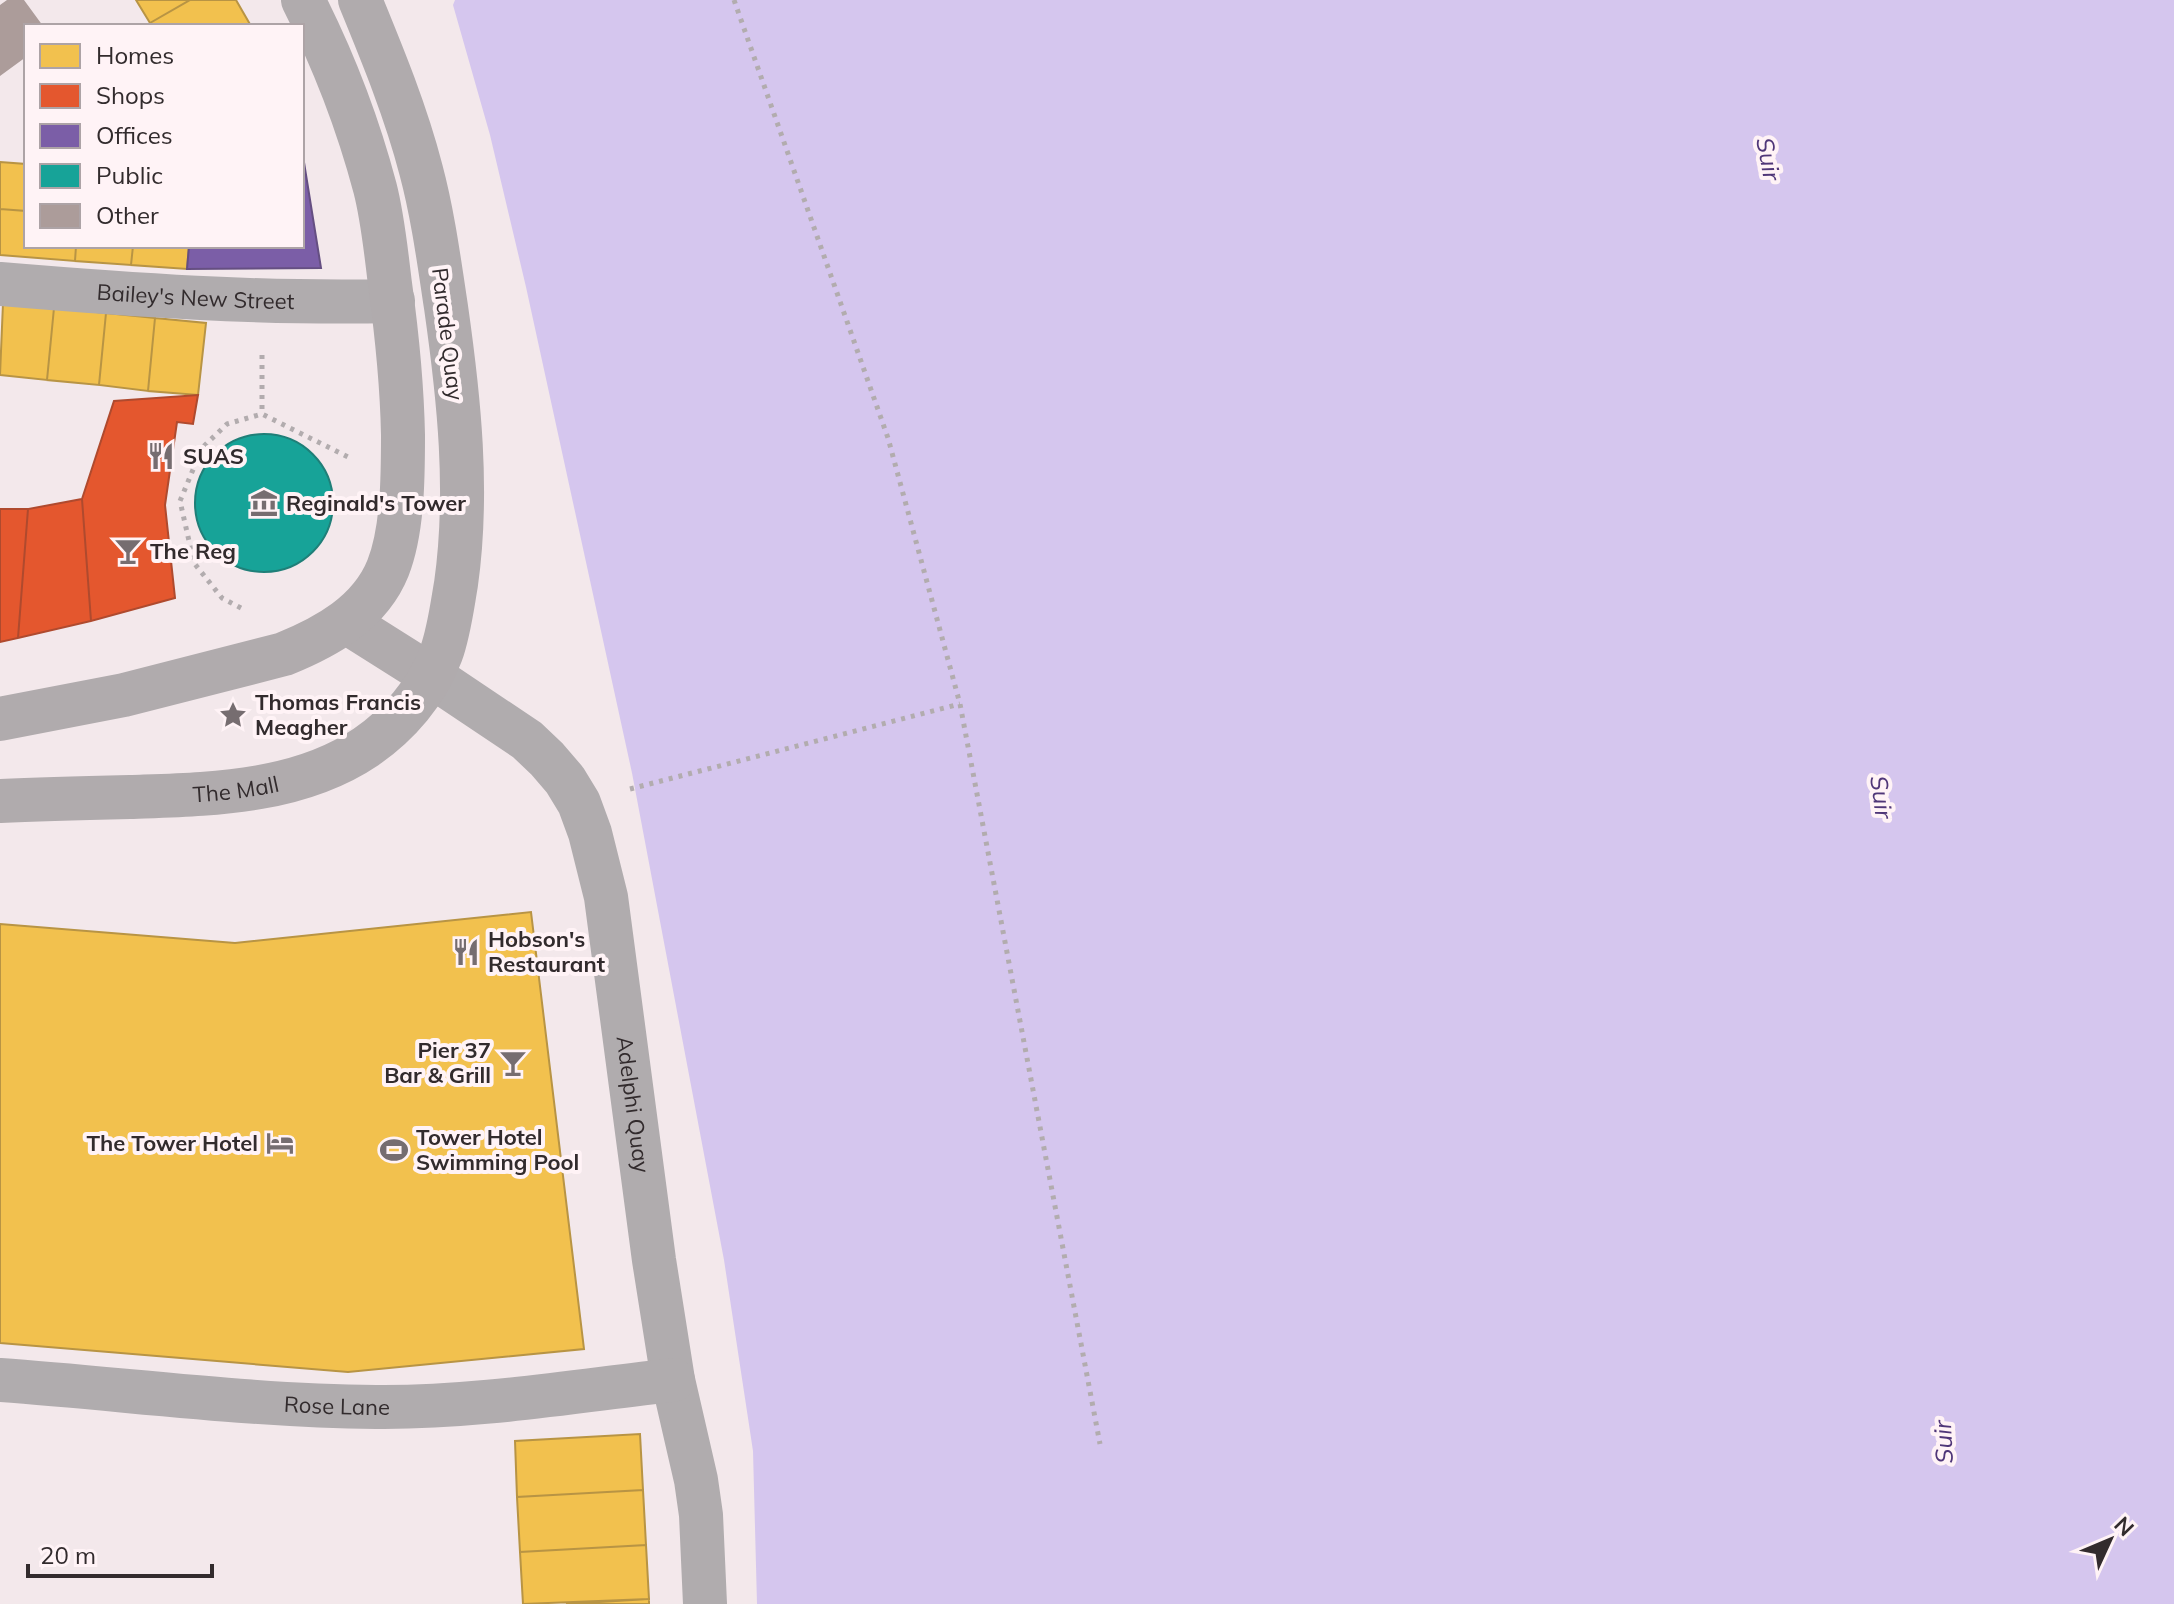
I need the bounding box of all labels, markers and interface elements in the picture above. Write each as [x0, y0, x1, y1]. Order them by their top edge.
legend [24, 24, 304, 248]
text: Homes [96, 40, 174, 70]
text: Shops [96, 80, 165, 110]
text: Offices [96, 120, 173, 150]
water label: Suir [1750, 135, 1788, 184]
text: Public [96, 160, 163, 190]
text: Other [96, 200, 159, 230]
street label: Parade Quay [426, 266, 470, 402]
street label: Bailey's New Street [96, 278, 295, 315]
restaurant icon: SUAS [146, 441, 176, 471]
place label: SUAS [183, 442, 244, 470]
museum icon: Reginald's Tower [249, 488, 279, 518]
place label: Reginald's Tower [286, 489, 466, 517]
bar icon: The Reg [113, 536, 143, 566]
place label: The Reg [150, 537, 236, 565]
place label: Thomas Francis Meagher [255, 688, 421, 741]
place icon: Thomas Francis Meagher [218, 700, 248, 730]
street label: The Mall [192, 770, 281, 808]
water label: Suir [1864, 773, 1900, 822]
place label: Hobson's Restaurant [488, 925, 605, 978]
restaurant icon: Hobson's Restaurant [451, 937, 481, 967]
street label: Adelphi Quay [610, 1034, 656, 1175]
place label: Pier 37 Bar & Grill [384, 1036, 491, 1089]
bar icon: Pier 37 Bar & Grill [498, 1048, 528, 1078]
place label: Tower Hotel Swimming Pool [416, 1123, 579, 1176]
hotel icon: The Tower Hotel [265, 1128, 295, 1158]
place label: The Tower Hotel [86, 1129, 258, 1157]
sports icon: Tower Hotel Swimming Pool [379, 1135, 409, 1165]
street label: Rose Lane [283, 1390, 390, 1421]
water label: Suir [1927, 1418, 1959, 1464]
north arrow [2070, 1500, 2150, 1580]
text: N [2109, 1510, 2140, 1542]
scale bar [28, 1528, 212, 1578]
text: 20 m [40, 1540, 96, 1570]

